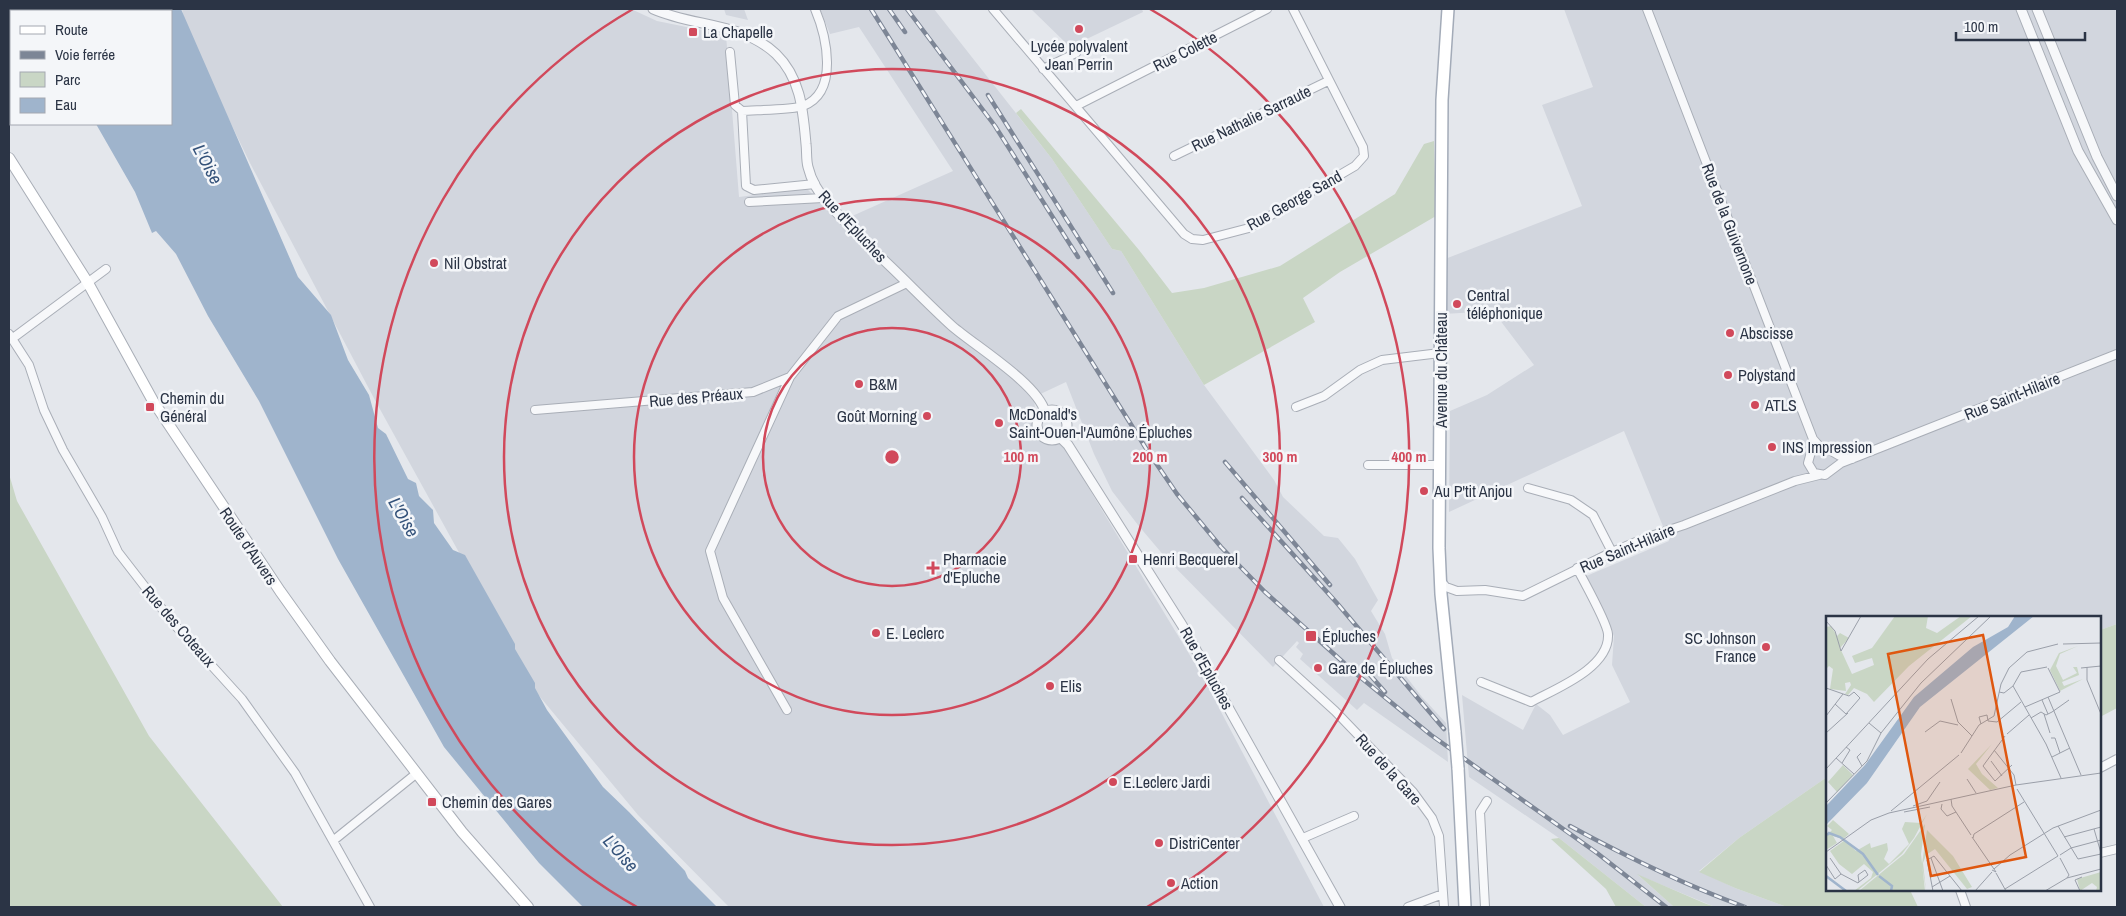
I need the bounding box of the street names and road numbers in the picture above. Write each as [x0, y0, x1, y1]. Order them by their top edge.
street label: Rue Colette [1149, 25, 1221, 77]
street label: Rue Nathalie Sarraute [1188, 79, 1314, 157]
street label: Rue de la Guivernone [1697, 160, 1763, 288]
street label: Rue George Sand [1242, 165, 1346, 235]
street label: Rue d'Epluches [814, 185, 892, 267]
street label: Avenue du Château [1430, 312, 1452, 429]
street label: Rue Saint-Hilaire [1961, 367, 2063, 425]
street label: Rue des Préaux [648, 382, 744, 412]
street label: Route d'Auvers [215, 503, 283, 589]
street label: Rue Saint-Hilaire [1576, 518, 1678, 578]
street label: Rue des Coteaux [137, 581, 221, 672]
street label: Rue d'Epluches [1175, 623, 1239, 713]
street label: Rue de la Gare [1351, 729, 1427, 809]

